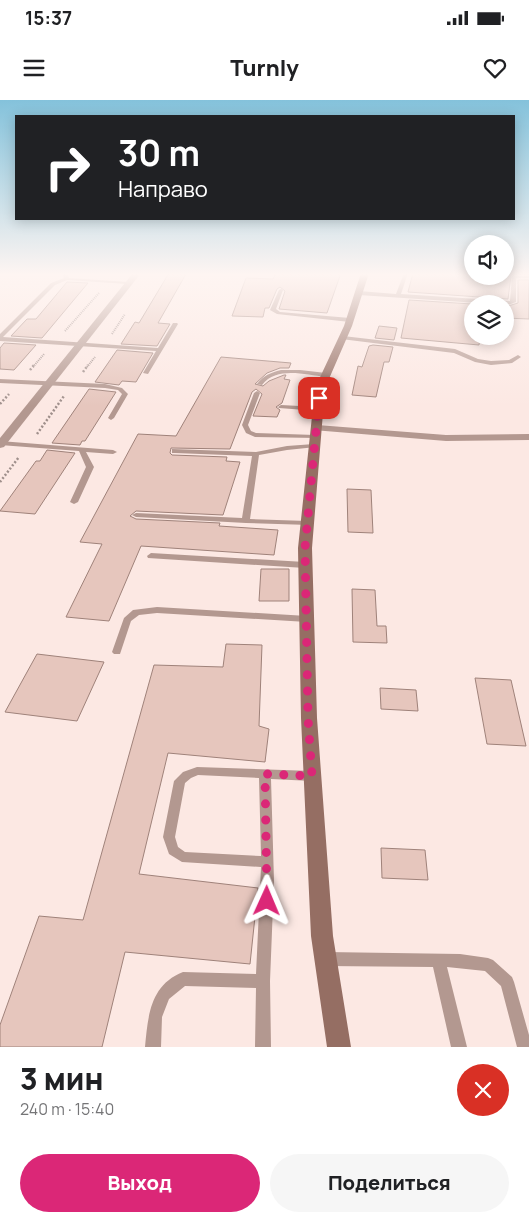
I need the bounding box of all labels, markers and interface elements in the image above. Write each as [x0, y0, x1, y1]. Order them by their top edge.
text: 15:37 [25, 5, 72, 31]
text: Turnly [230, 53, 299, 83]
icon: menu [20, 54, 48, 82]
icon: heart [481, 54, 509, 82]
text: 30 m [118, 129, 200, 177]
icon: right [35, 135, 100, 200]
text: Направо [118, 174, 208, 204]
map controls [464, 235, 514, 345]
button: sound [464, 235, 514, 285]
button: layers [464, 295, 514, 345]
pin [298, 377, 340, 419]
icon: arrive [305, 384, 333, 412]
position arrow [240, 874, 292, 926]
text: 3 мин [20, 1058, 103, 1099]
button: close [457, 1064, 509, 1116]
text: 240 m · 15:40 [20, 1098, 114, 1120]
button: Выход [20, 1154, 260, 1212]
button: Поделиться [270, 1154, 509, 1212]

